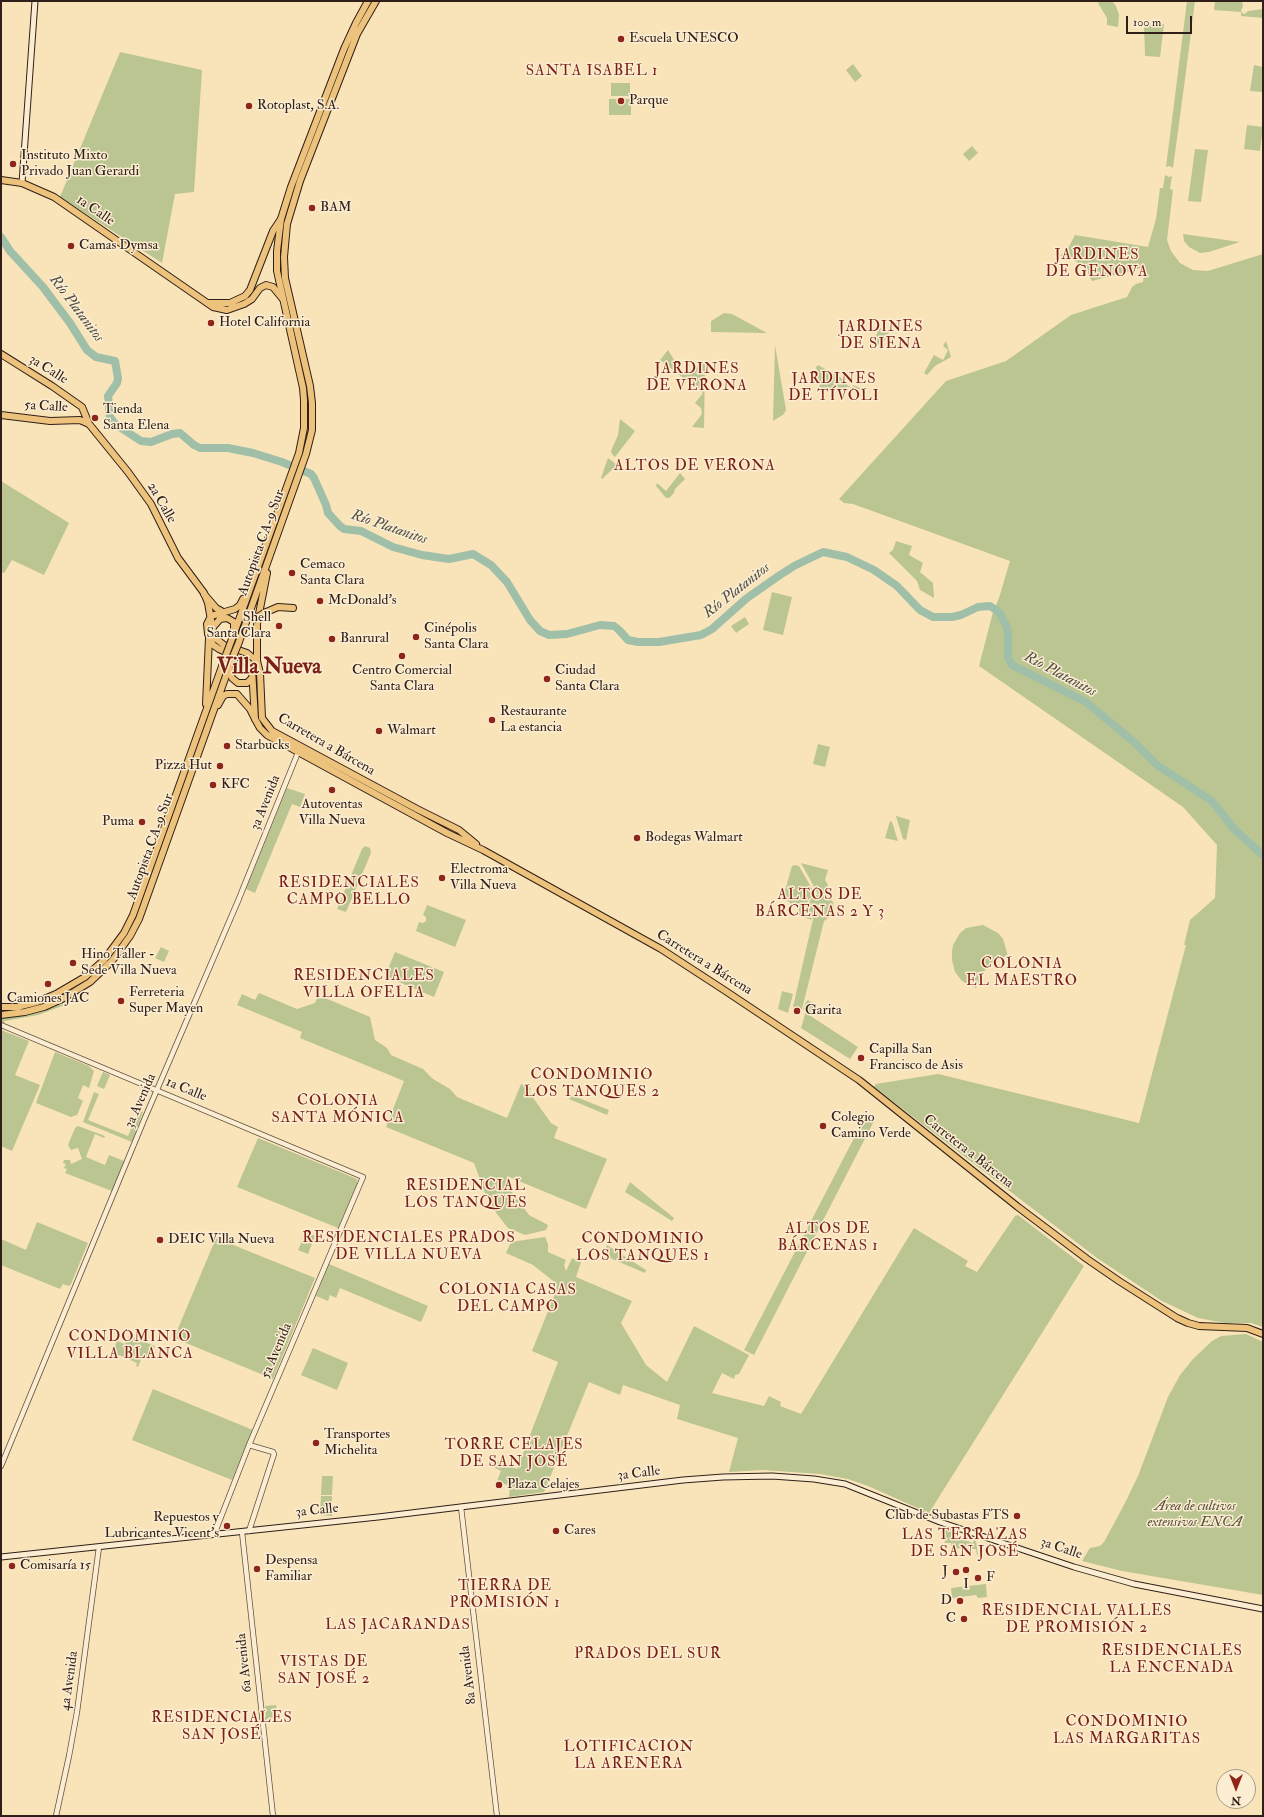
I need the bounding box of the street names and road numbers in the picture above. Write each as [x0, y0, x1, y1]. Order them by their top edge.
street label: 1a Calle [73, 192, 117, 230]
street label: 3a Calle [25, 351, 71, 389]
street label: 5a Calle [24, 397, 68, 417]
street label: 2a Calle [143, 479, 179, 527]
street label: Autopista CA-9 Sur [235, 488, 289, 598]
street label: Carretera a Bárcena [274, 710, 378, 780]
street label: 3a Avenida [247, 773, 285, 833]
street label: Autopista CA-9 Sur [124, 792, 178, 902]
street label: Carretera a Bárcena [653, 927, 755, 999]
street label: 3a Avenida [122, 1071, 160, 1131]
street label: 1a Calle [163, 1074, 209, 1106]
street label: Carretera a Bárcena [920, 1112, 1016, 1192]
street label: 5a Avenida [258, 1321, 296, 1381]
street label: 3a Calle [617, 1463, 661, 1485]
street label: 3a Calle [295, 1500, 339, 1522]
street label: 3a Calle [1038, 1534, 1084, 1564]
street label: 6a Avenida [234, 1632, 256, 1694]
street label: 8a Avenida [457, 1645, 481, 1705]
street label: 4a Avenida [58, 1650, 82, 1712]

